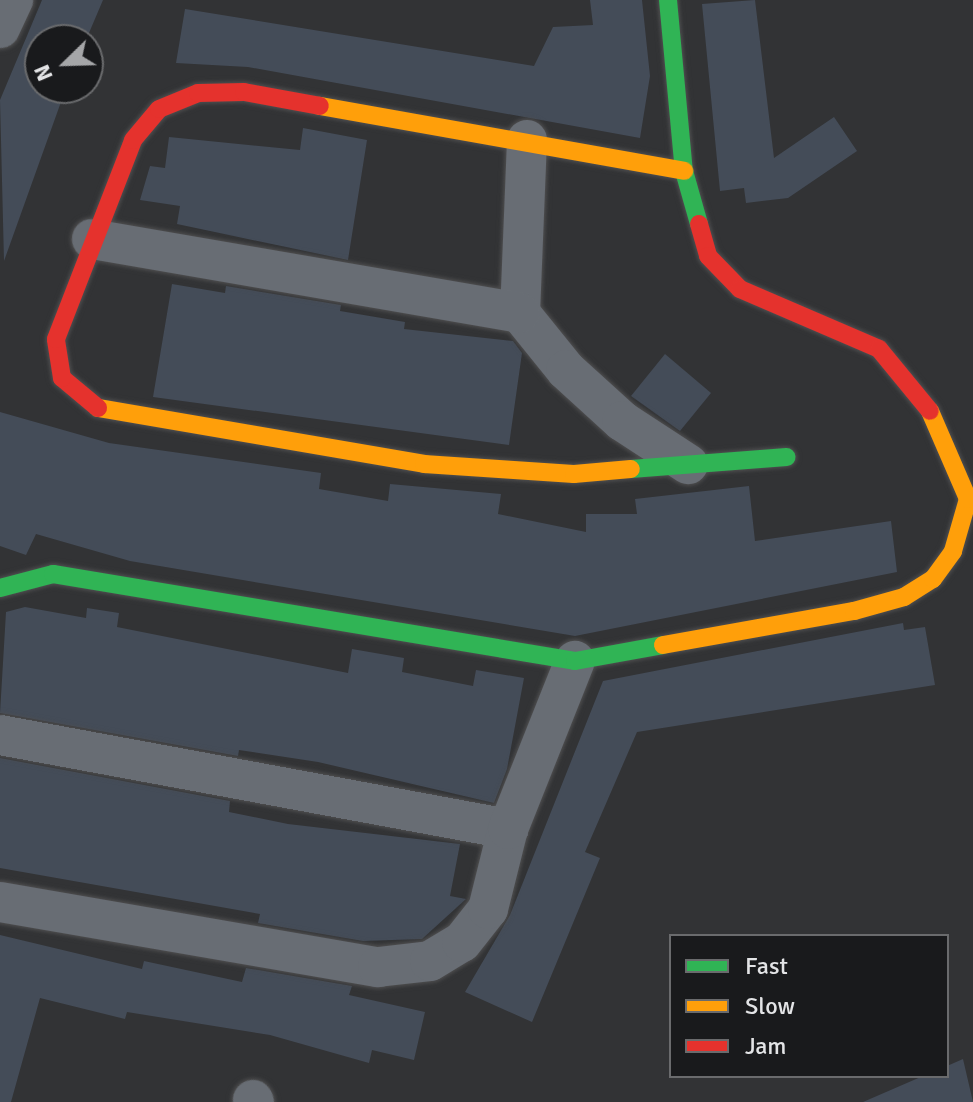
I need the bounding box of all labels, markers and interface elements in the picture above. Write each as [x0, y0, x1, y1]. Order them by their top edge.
north arrow [24, 24, 104, 104]
text: N [28, 60, 59, 85]
legend [669, 934, 949, 1078]
text: Fast [745, 951, 788, 981]
text: Slow [745, 991, 795, 1021]
text: Jam [745, 1031, 786, 1061]

